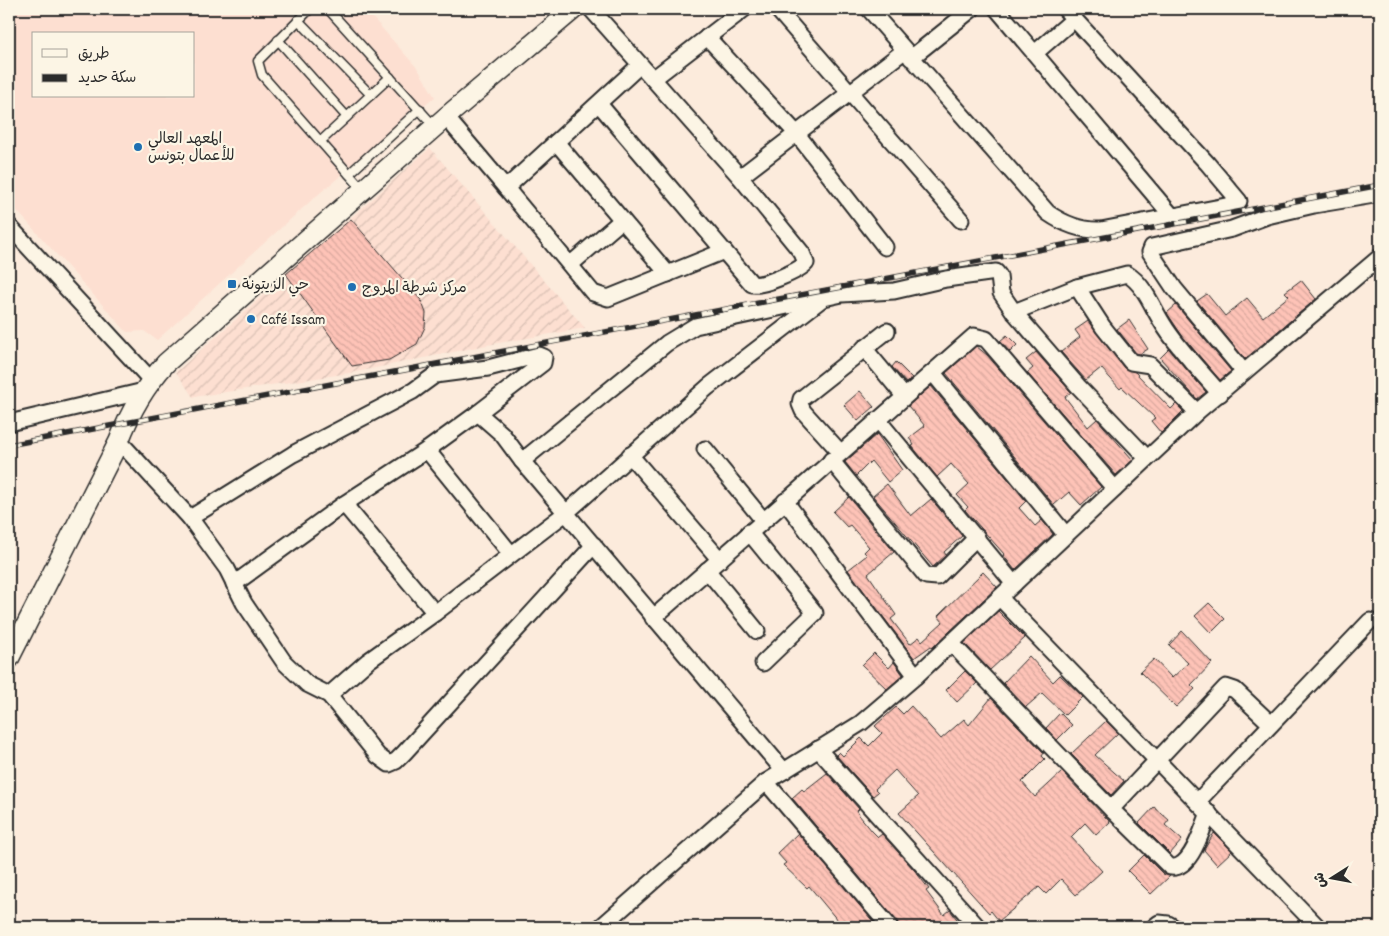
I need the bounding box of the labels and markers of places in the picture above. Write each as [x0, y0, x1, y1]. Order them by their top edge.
place label: المعهد العالي للأعمال بتونس [148, 129, 234, 168]
marker: المعهد العالي للأعمال بتونس [132, 141, 144, 153]
place label: حي الزيتونة [242, 275, 309, 297]
marker: حي الزيتونة [226, 278, 238, 290]
place label: مركز شرطة المروج [362, 278, 467, 300]
marker: مركز شرطة المروج [346, 281, 358, 293]
place label: Café Issam [261, 310, 325, 332]
marker: Café Issam [245, 313, 257, 325]

